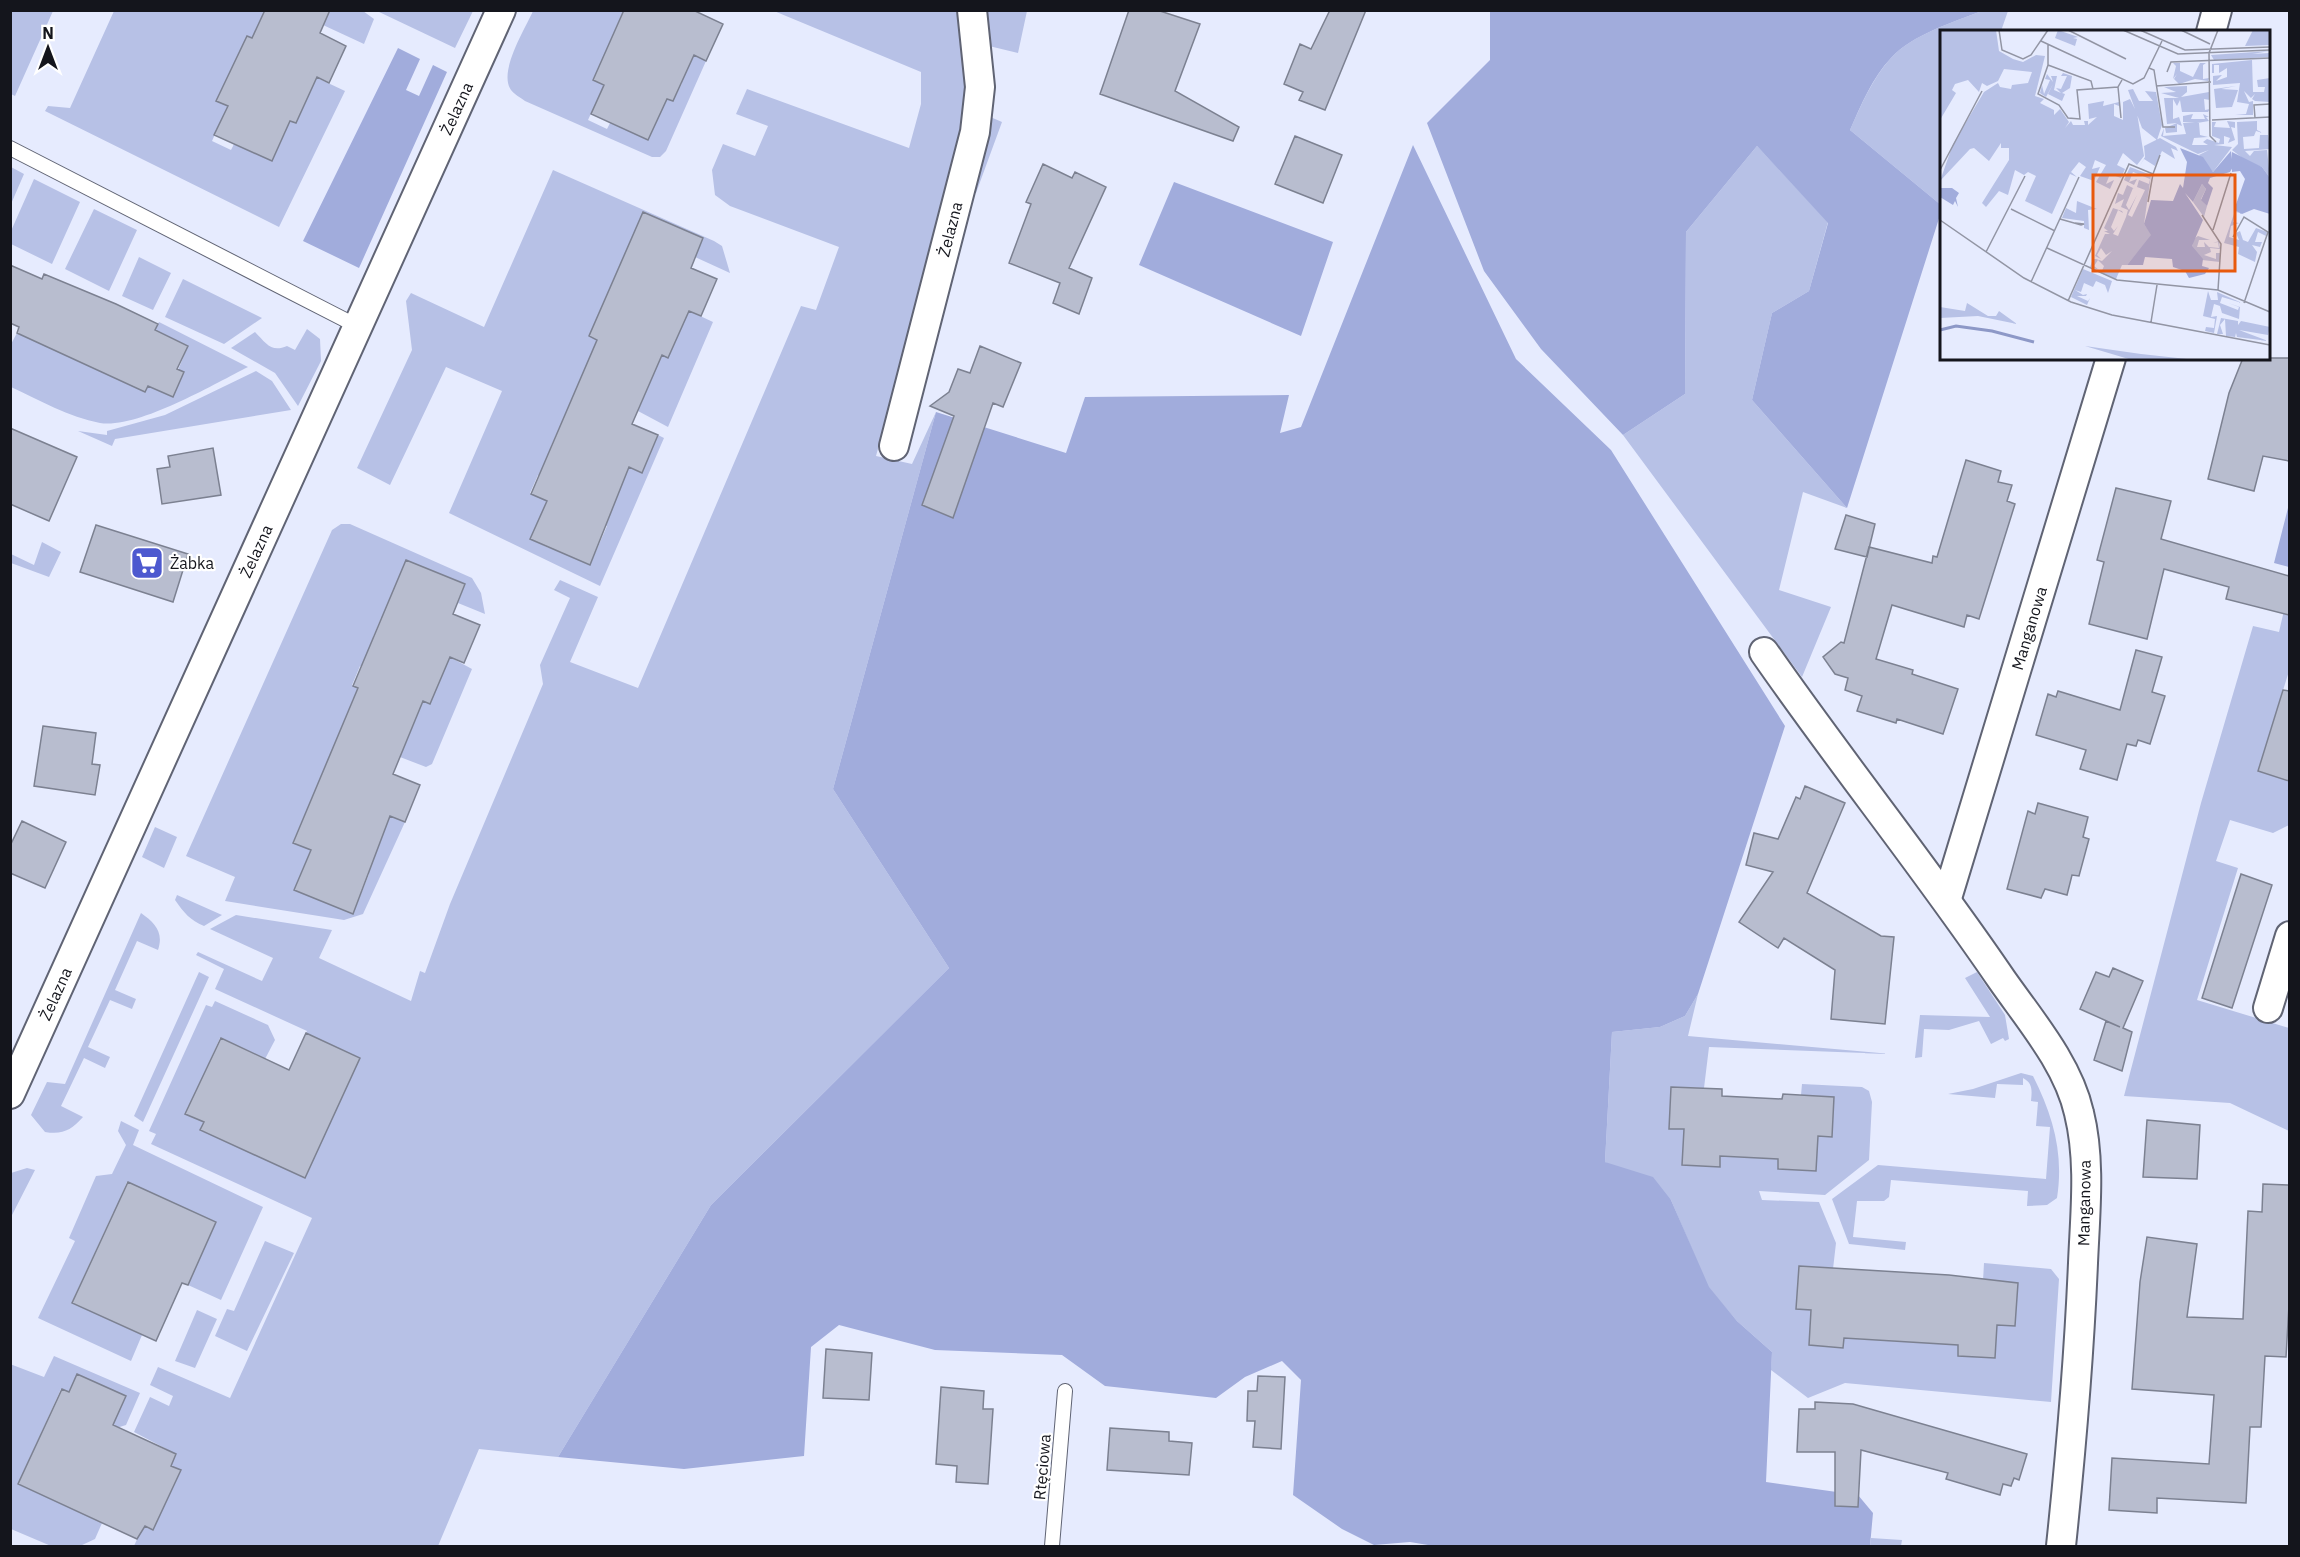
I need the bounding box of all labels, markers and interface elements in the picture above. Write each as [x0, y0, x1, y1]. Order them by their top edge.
north arrow [18, 18, 78, 78]
text: N [42, 23, 54, 43]
inset map [1940, 30, 2270, 360]
street label: Żelazna [436, 78, 477, 138]
street label: Żelazna [933, 199, 967, 259]
street label: Żelazna [235, 521, 277, 581]
supermarket icon: Żabka [129, 545, 165, 581]
place label: Żabka [170, 553, 214, 573]
street label: Manganowa [2007, 584, 2051, 672]
street label: Żelazna [35, 964, 76, 1023]
street label: Manganowa [2073, 1159, 2095, 1246]
street label: Rtęciowa [1029, 1433, 1055, 1501]

